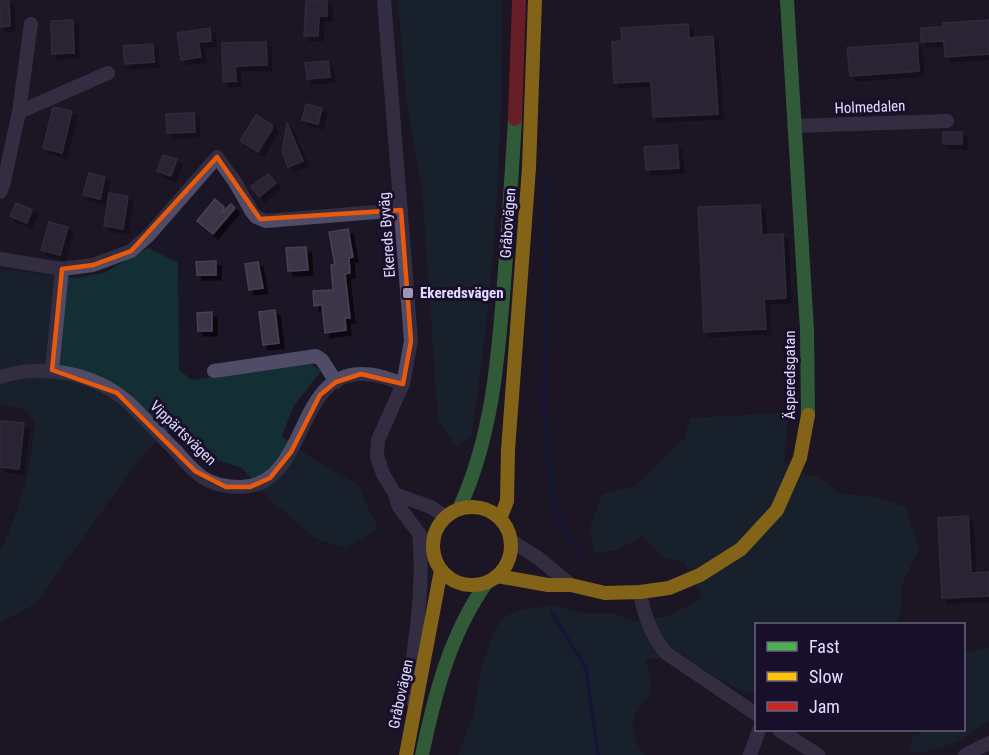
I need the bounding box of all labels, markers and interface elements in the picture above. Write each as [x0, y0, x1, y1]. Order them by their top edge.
street label: Holmedalen [834, 97, 906, 117]
street label: Gråbovägen [497, 187, 519, 259]
street label: Ekereds Byväg [375, 192, 399, 278]
place label: Ekeredsvägen [420, 284, 504, 302]
marker: Ekeredsvägen [401, 286, 415, 300]
street label: Äsperedsgatan [781, 330, 799, 420]
street label: Vippärtsvägen [146, 397, 220, 469]
legend [755, 623, 965, 731]
text: Fast [809, 636, 840, 657]
street label: Gråbovägen [385, 658, 417, 730]
text: Slow [809, 666, 844, 687]
text: Jam [809, 696, 840, 717]

